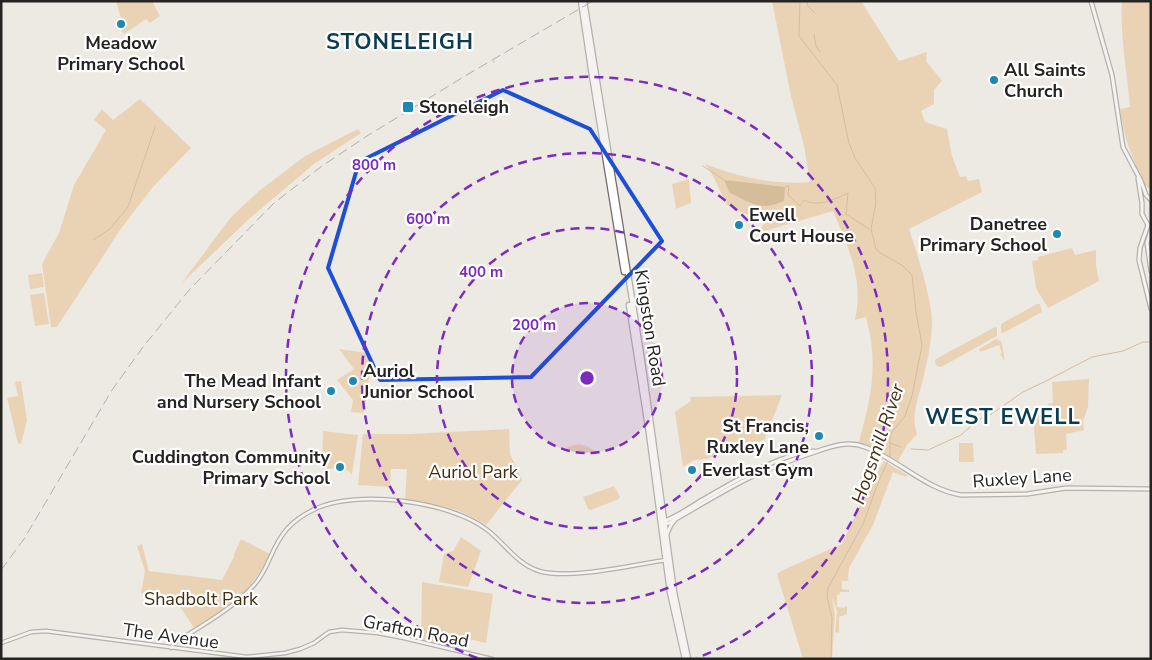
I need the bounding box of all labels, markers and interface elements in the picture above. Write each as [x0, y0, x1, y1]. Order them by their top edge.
marker: Meadow Primary School [115, 18, 127, 30]
district label: STONELEIGH [326, 27, 474, 57]
place label: Meadow Primary School [57, 31, 185, 76]
place label: All Saints Church [1004, 58, 1086, 103]
marker: All Saints Church [988, 74, 1000, 86]
place label: Stoneleigh [419, 95, 509, 119]
marker: Stoneleigh [401, 100, 415, 114]
text: 800 m [352, 155, 396, 175]
place label: Ewell Court House [749, 203, 854, 248]
text: 600 m [406, 209, 450, 229]
place label: Danetree Primary School [919, 212, 1047, 257]
marker: Ewell Court House [733, 219, 745, 231]
marker: Danetree Primary School [1051, 228, 1063, 240]
text: 400 m [459, 262, 503, 282]
street label: Kingston Road [629, 268, 671, 388]
text: 200 m [512, 315, 556, 335]
place label: Auriol Junior School [362, 359, 474, 404]
place label: The Mead Infant and Nursery School [157, 369, 321, 414]
centre of rings [578, 369, 596, 387]
marker: Auriol Junior School [347, 375, 359, 387]
water label: Hogsmill River [845, 379, 911, 508]
marker: The Mead Infant and Nursery School [325, 385, 337, 397]
district label: WEST EWELL [925, 402, 1081, 432]
place label: St Francis, Ruxley Lane [707, 414, 809, 459]
marker: St Francis, Ruxley Lane [813, 430, 825, 442]
place label: Cuddington Community Primary School [132, 445, 331, 490]
place label: Everlast Gym [702, 458, 813, 482]
park label: Auriol Park [428, 460, 519, 484]
marker: Cuddington Community Primary School [334, 461, 346, 473]
street label: Ruxley Lane [972, 463, 1072, 493]
marker: Everlast Gym [686, 464, 698, 476]
park label: Shadbolt Park [144, 587, 259, 611]
street label: Grafton Road [361, 609, 471, 653]
street label: The Avenue [122, 617, 220, 655]

